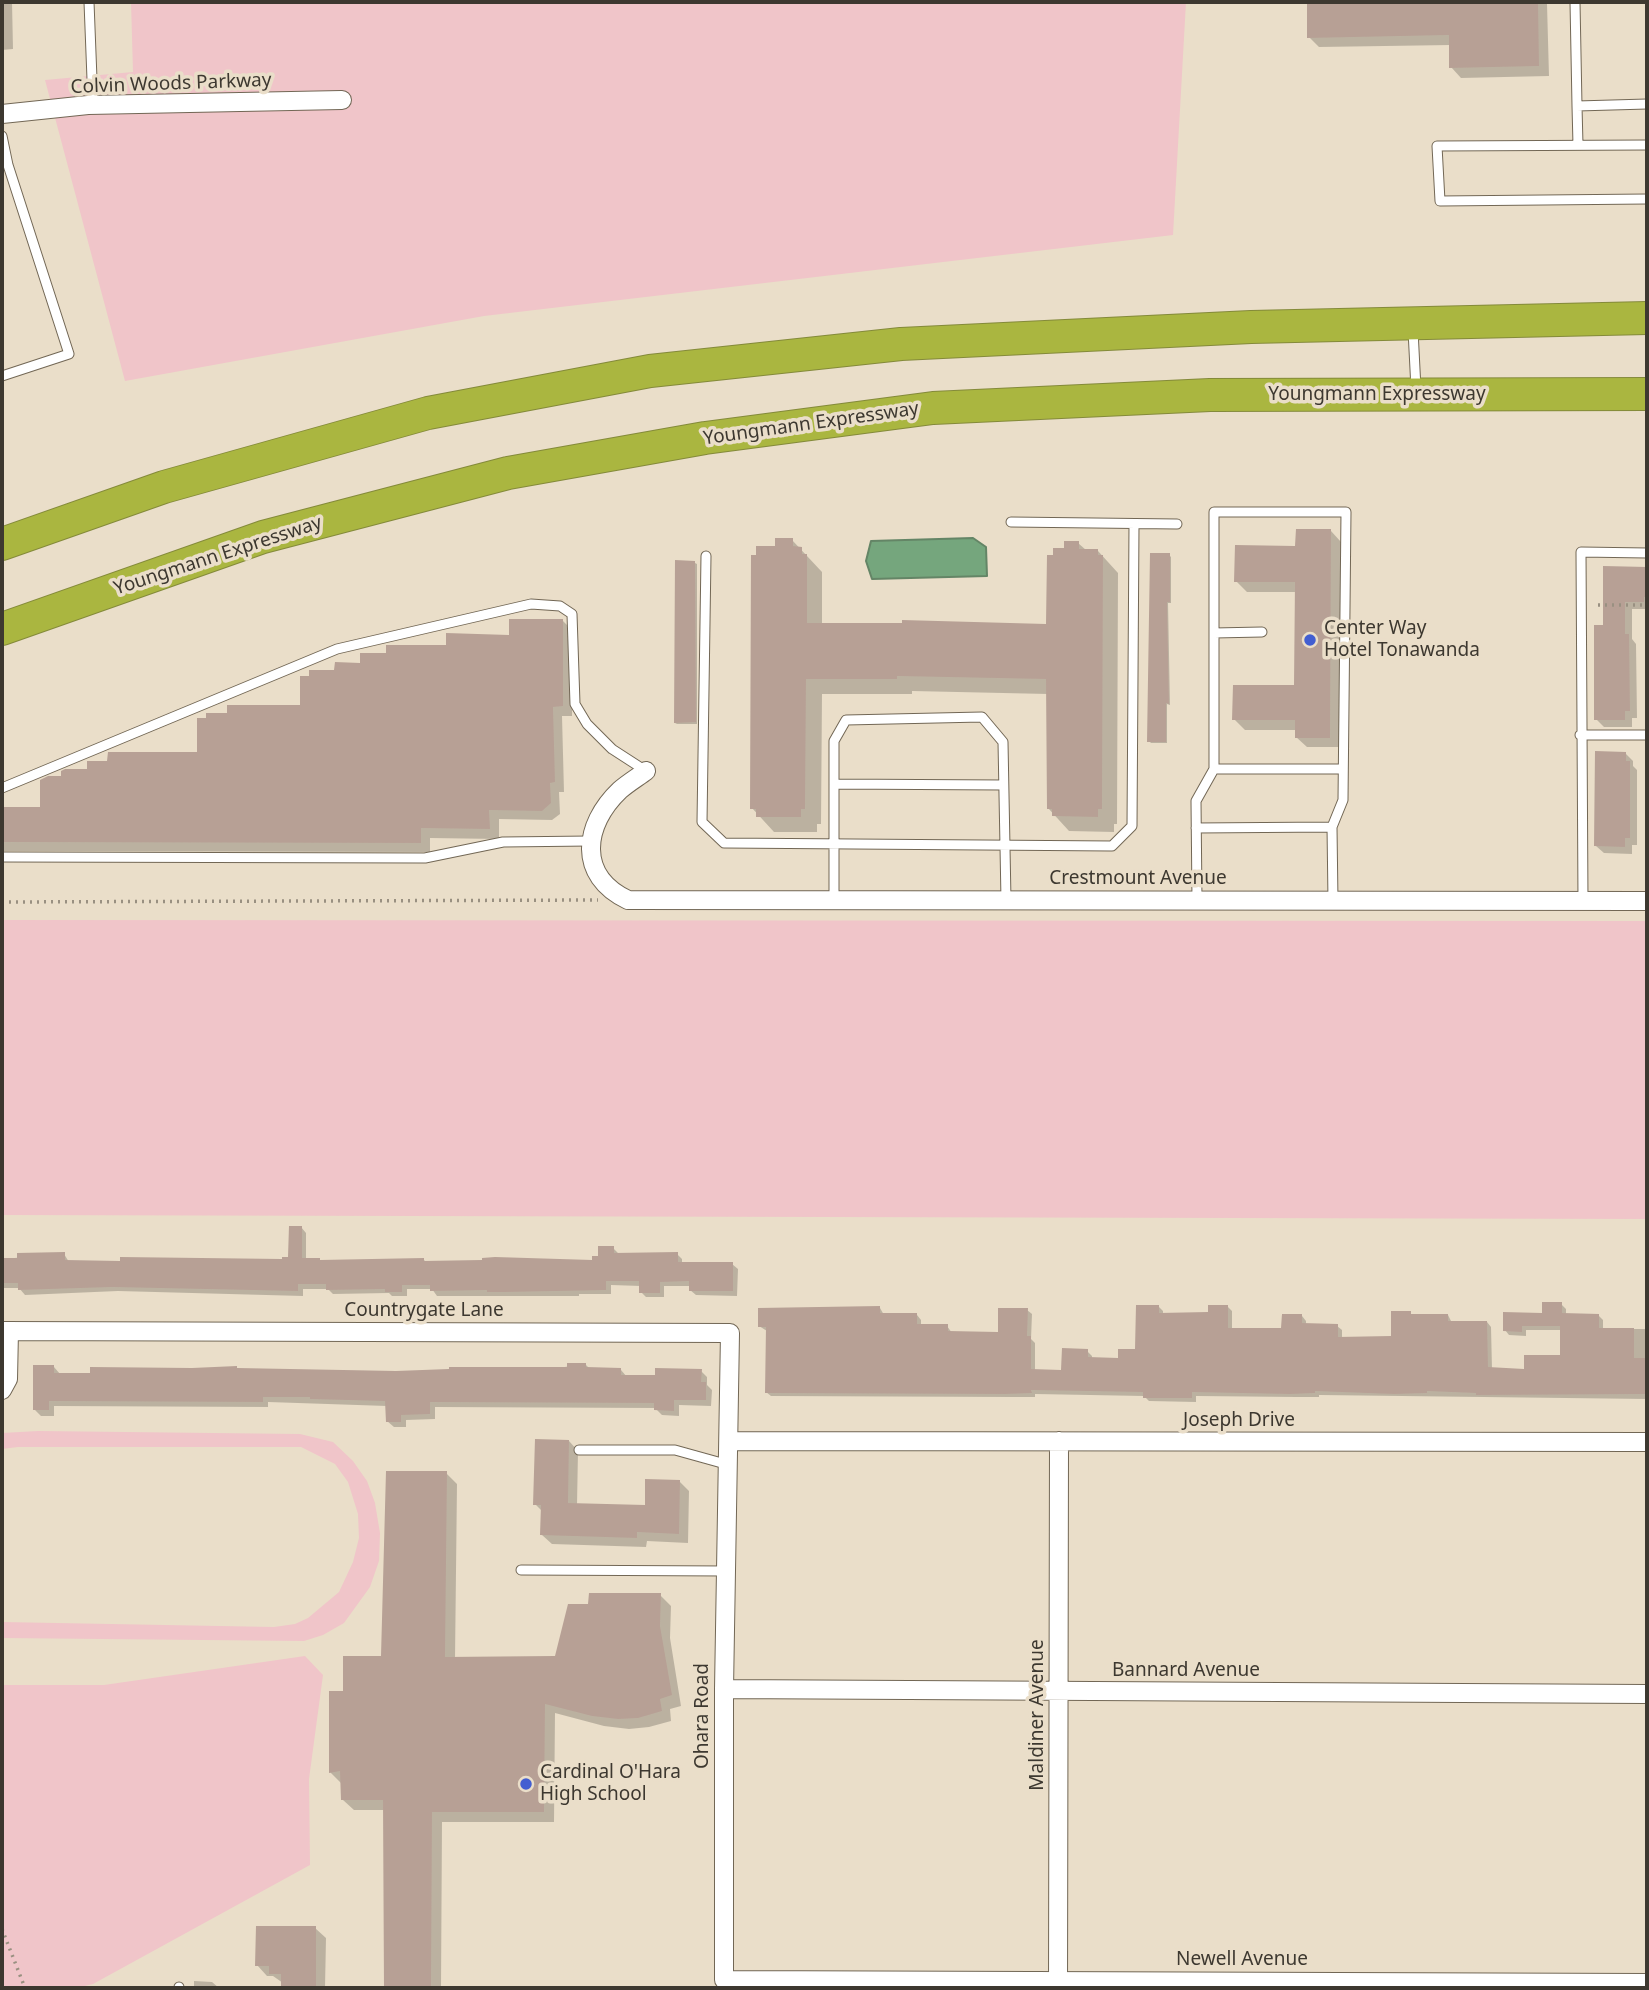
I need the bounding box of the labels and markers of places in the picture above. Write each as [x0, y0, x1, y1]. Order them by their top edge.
place label: Center Way Hotel Tonawanda [1324, 618, 1480, 662]
marker: Center Way Hotel Tonawanda [1302, 632, 1318, 648]
place label: Cardinal O'Hara High School [540, 1762, 681, 1806]
marker: Cardinal O'Hara High School [518, 1776, 534, 1792]

